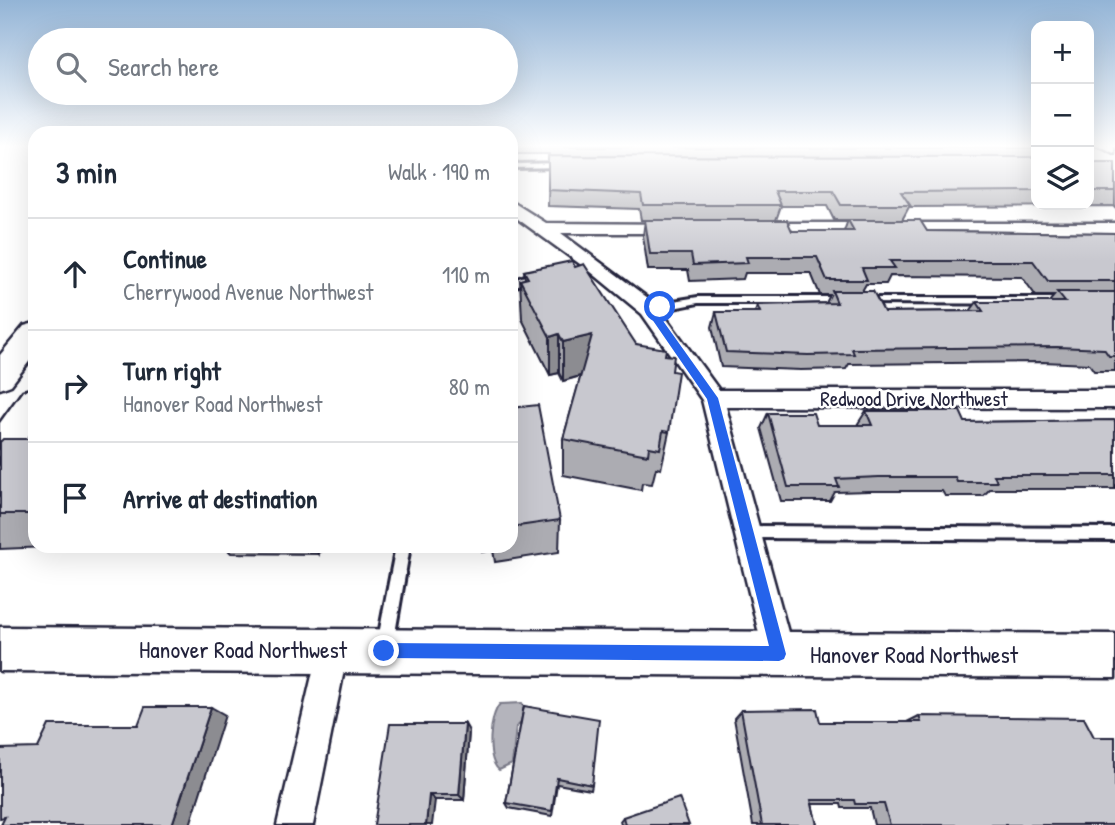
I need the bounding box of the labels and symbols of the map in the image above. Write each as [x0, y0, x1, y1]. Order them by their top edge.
route start [644, 291, 675, 322]
street label: Redwood Drive Northwest [820, 384, 1008, 413]
street label: Hanover Road Northwest [139, 633, 348, 665]
route end [368, 635, 399, 666]
street label: Hanover Road Northwest [810, 638, 1019, 670]

